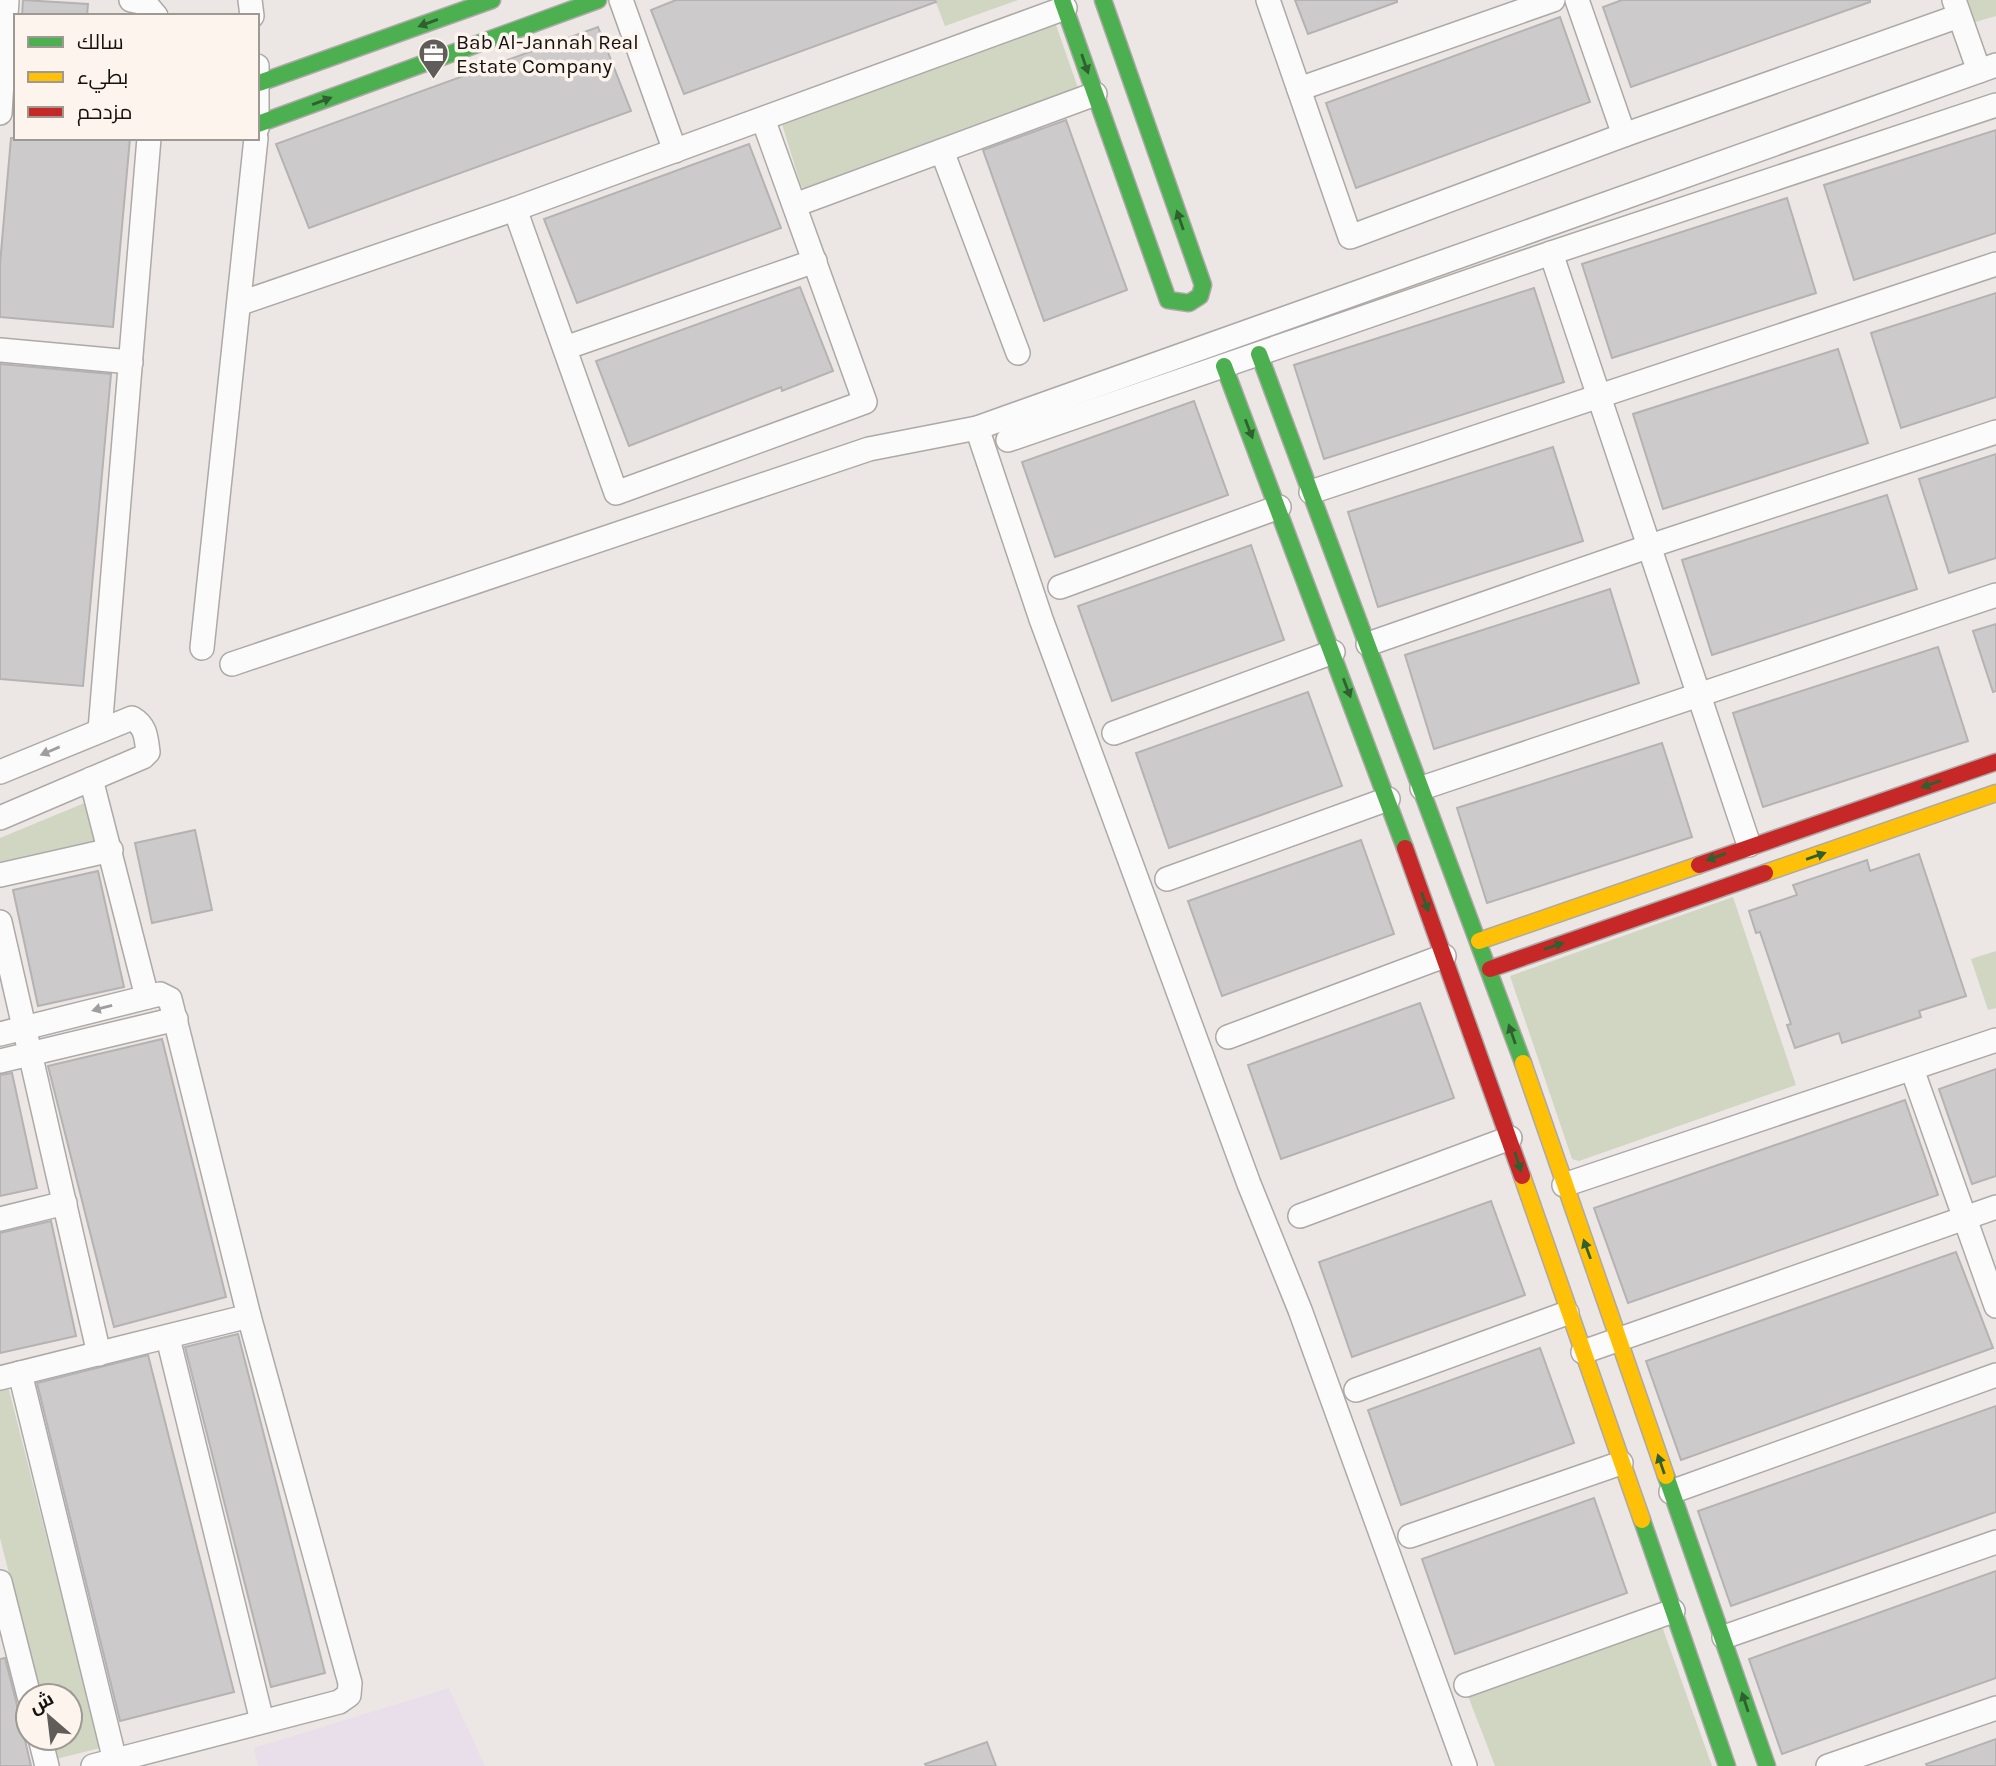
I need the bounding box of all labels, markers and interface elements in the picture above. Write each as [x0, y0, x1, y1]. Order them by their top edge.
legend [14, 14, 259, 140]
one-way arrow [417, 18, 438, 29]
text: سالك [77, 30, 124, 54]
place label: Bab Al-Jannah Real Estate Company [456, 30, 639, 78]
office icon: Bab Al-Jannah Real Estate Company [416, 37, 450, 81]
one-way arrow [1080, 54, 1091, 75]
text: بطيء [77, 65, 128, 93]
one-way arrow [311, 95, 332, 106]
text: مزدحم [77, 100, 132, 126]
one-way arrow [1174, 210, 1185, 231]
one-way arrow [1243, 419, 1254, 440]
one-way arrow [1341, 677, 1352, 698]
one-way arrow [40, 745, 60, 757]
one-way arrow [1921, 779, 1942, 790]
one-way arrow [1805, 850, 1826, 861]
one-way arrow [1706, 852, 1727, 863]
one-way arrow [1420, 891, 1431, 912]
one-way arrow [1544, 941, 1565, 952]
one-way arrow [91, 1003, 113, 1014]
one-way arrow [1506, 1023, 1517, 1044]
one-way arrow [1513, 1152, 1524, 1173]
one-way arrow [1581, 1238, 1592, 1259]
one-way arrow [1655, 1453, 1666, 1474]
north arrow [14, 1682, 84, 1752]
text: ش [26, 1687, 57, 1718]
one-way arrow [1739, 1691, 1750, 1712]

